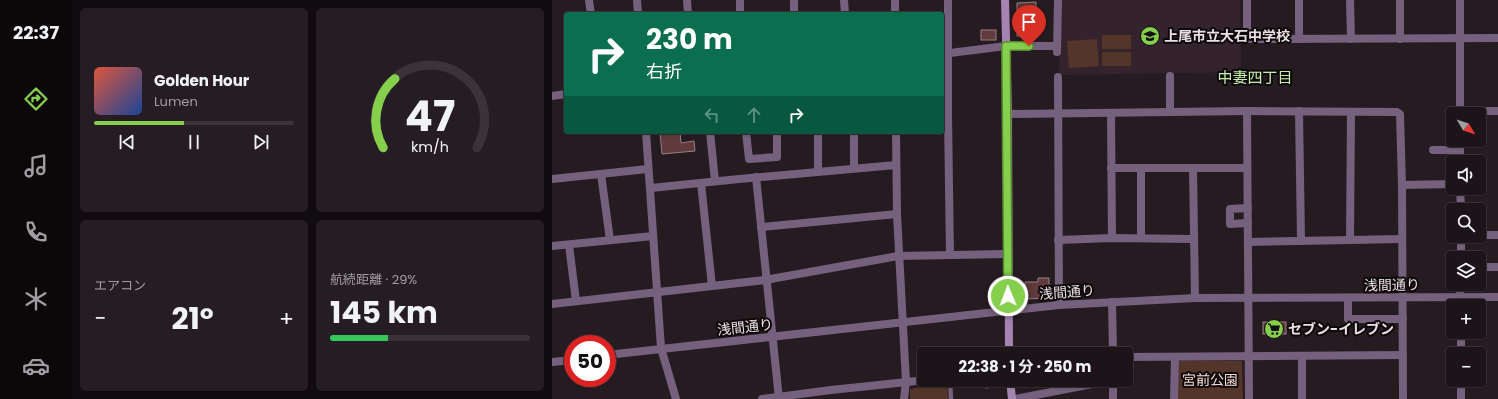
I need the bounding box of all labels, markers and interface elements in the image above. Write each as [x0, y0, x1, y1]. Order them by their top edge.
pin [1012, 5, 1046, 46]
icon: arrive [1018, 11, 1040, 33]
text: 22:37 [13, 20, 59, 45]
text: 230 m [646, 20, 733, 59]
school or university icon: 上尾市立大石中学校 [1139, 25, 1161, 47]
place label: 上尾市立大石中学校 [1164, 26, 1290, 46]
icon: right [580, 28, 632, 80]
text: 右折 [646, 59, 682, 84]
district label: 中妻四丁目 [1217, 67, 1293, 88]
text: Golden Hour [154, 70, 249, 91]
icon: directions [22, 85, 50, 113]
text: 47 [405, 87, 455, 146]
text: Lumen [154, 92, 198, 111]
icon: left [701, 104, 723, 126]
icon: ahead [743, 104, 765, 126]
icon: right [785, 104, 807, 126]
north arrow [1446, 107, 1486, 147]
map controls [1446, 107, 1486, 387]
icon: previous [116, 131, 138, 153]
icon: pause [183, 131, 205, 153]
icon: next [250, 131, 272, 153]
text: km/h [411, 136, 449, 156]
icon: music [22, 152, 50, 180]
button: sound [1446, 155, 1486, 195]
button: search [1446, 203, 1486, 243]
icon: phone [22, 218, 50, 246]
button: layers [1446, 251, 1486, 291]
text: 航続距離 · 29% [330, 270, 417, 289]
position arrow [987, 275, 1029, 317]
street label: 浅間通り [1364, 275, 1420, 295]
text: エアコン [94, 276, 146, 295]
street label: 浅間通り [1038, 280, 1096, 304]
icon: climate [22, 285, 50, 313]
text: 145 km [330, 291, 438, 334]
text: 21° [171, 297, 214, 340]
button: + [1446, 299, 1486, 339]
text: − [94, 303, 106, 334]
text: + [279, 303, 294, 334]
street label: 浅間通り [716, 314, 774, 340]
supermarket icon: セブン-イレブン [1263, 318, 1285, 340]
place label: セブン-イレブン [1288, 319, 1394, 339]
speed limit sign: 50 [564, 335, 616, 387]
button: − [1446, 347, 1486, 387]
icon: car [22, 352, 50, 380]
text: 22:38 · 1 分 · 250 m [959, 356, 1091, 377]
park label: 宮前公園 [1182, 370, 1238, 390]

